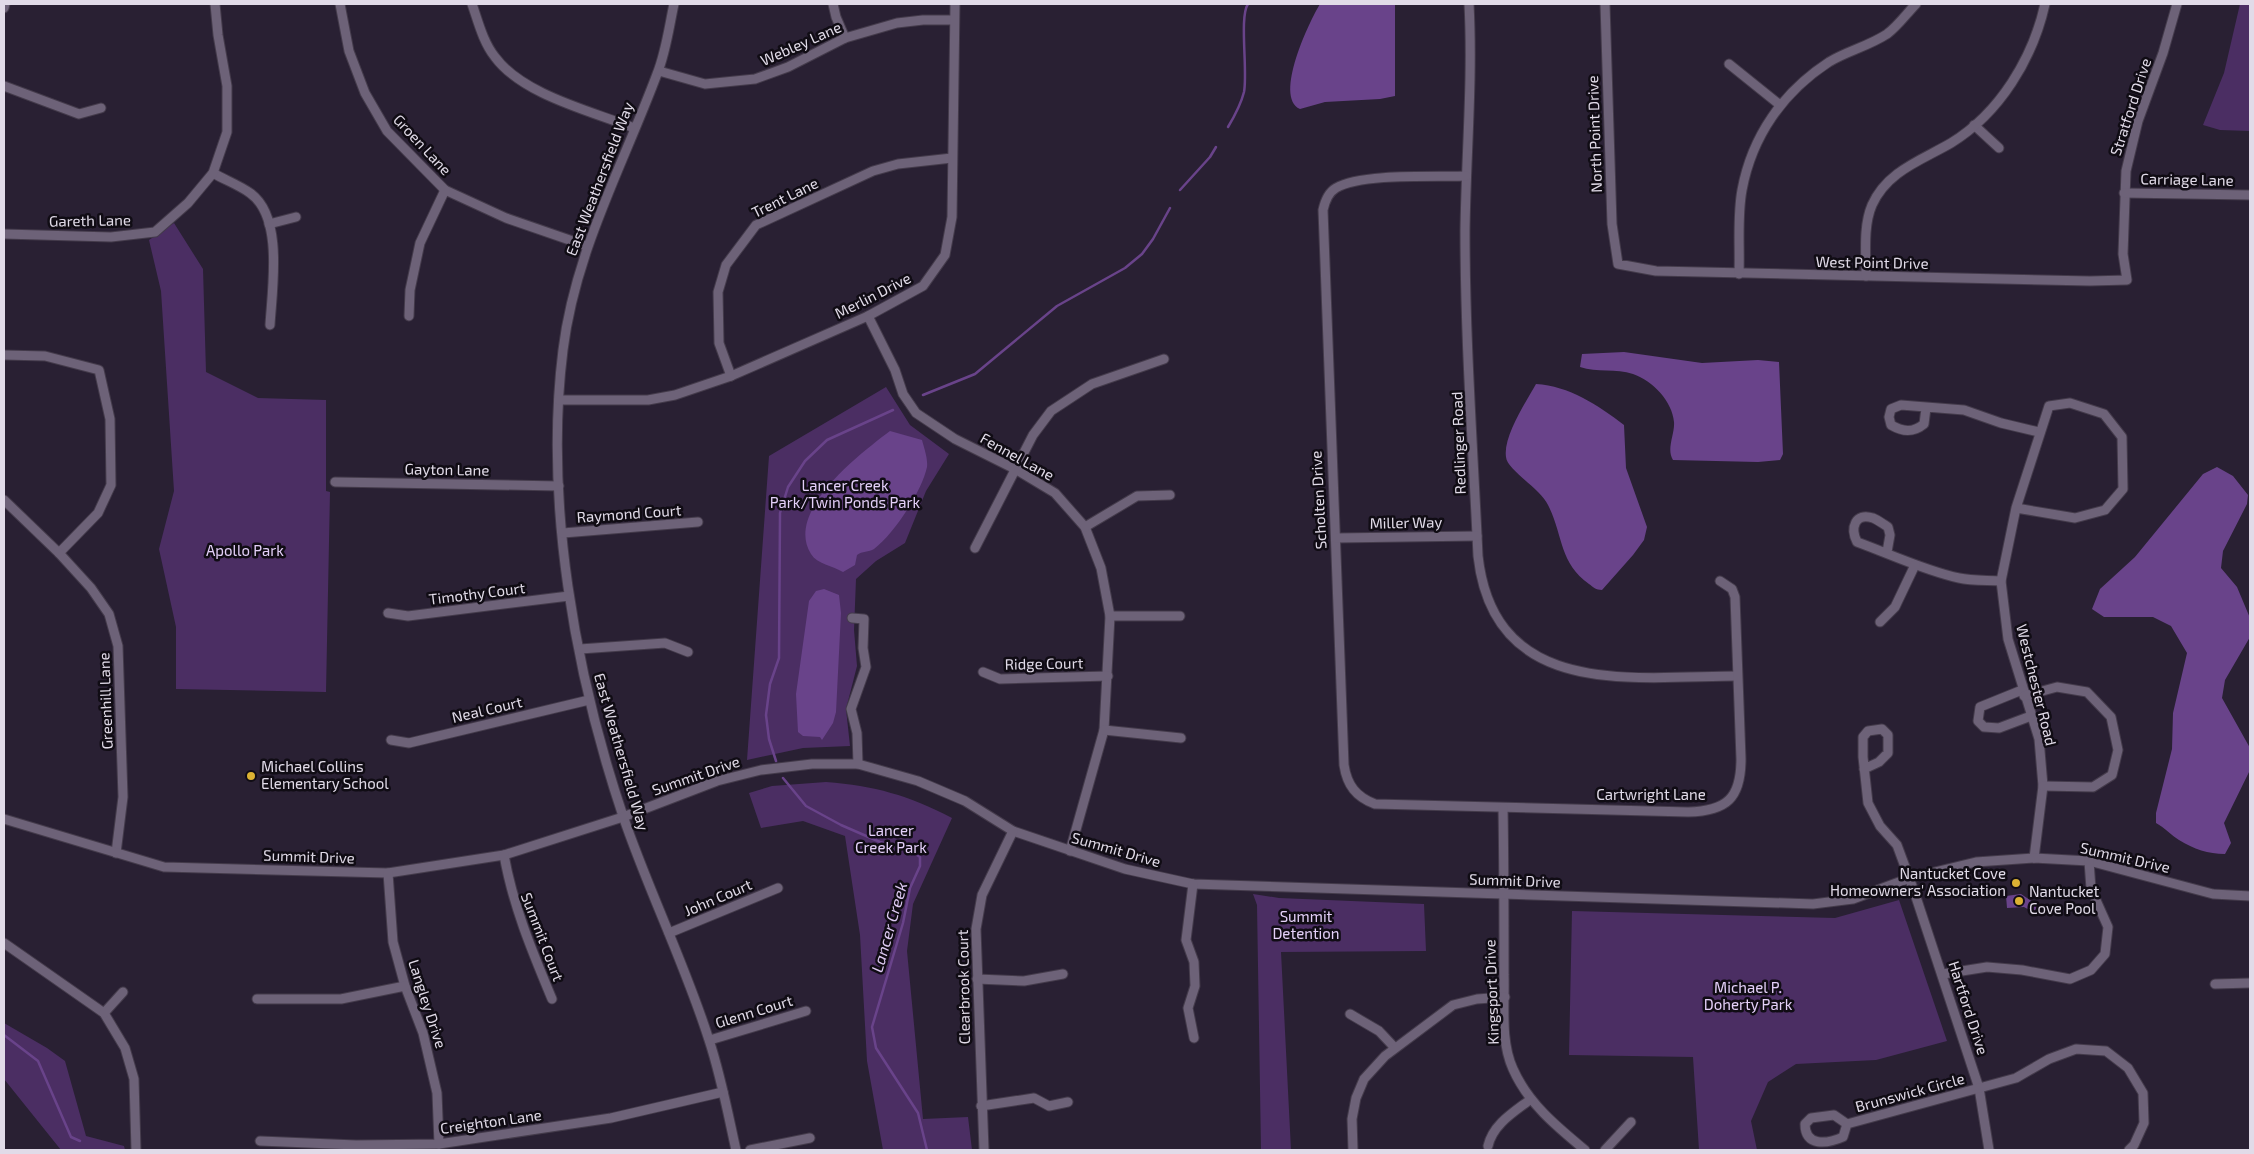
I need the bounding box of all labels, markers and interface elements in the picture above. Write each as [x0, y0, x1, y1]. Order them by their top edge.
street label: Webley Lane [757, 17, 844, 69]
street label: Stratford Drive [2106, 56, 2154, 158]
street label: North Point Drive [1583, 75, 1605, 193]
street label: East Weathersfield Way [561, 99, 637, 258]
street label: Groen Lane [390, 110, 455, 178]
street label: Carriage Lane [2140, 169, 2234, 189]
street label: Trent Lane [748, 173, 821, 221]
street label: Gareth Lane [49, 210, 131, 230]
street label: West Point Drive [1815, 252, 1929, 272]
street label: Merlin Drive [831, 268, 914, 322]
street label: Redlinger Road [1447, 391, 1469, 495]
street label: Fennel Lane [977, 428, 1058, 484]
street label: Scholten Drive [1306, 450, 1330, 550]
street label: Gayton Lane [405, 459, 489, 479]
park label: Lancer Creek Park/Twin Ponds Park [770, 476, 921, 511]
street label: Raymond Court [576, 500, 682, 526]
street label: Miller Way [1369, 512, 1443, 532]
park label: Apollo Park [206, 541, 284, 559]
street label: Timothy Court [428, 578, 526, 608]
street label: Westchester Road [2013, 622, 2061, 747]
street label: Greenhill Lane [94, 652, 116, 750]
street label: Ridge Court [1005, 653, 1084, 673]
street label: East Weathersfield Way [591, 671, 653, 833]
street label: Neal Court [450, 692, 524, 726]
street label: Summit Drive [649, 752, 742, 798]
place label: Michael Collins Elementary School [261, 757, 389, 792]
marker: Michael Collins Elementary School [245, 770, 257, 782]
street label: Cartwright Lane [1596, 785, 1706, 803]
park label: Lancer Creek Park [855, 821, 927, 856]
street label: Summit Drive [1070, 828, 1163, 870]
street label: Summit Drive [2079, 838, 2172, 876]
street label: Summit Drive [263, 845, 355, 867]
place label: Nantucket Cove Homeowners' Association [1830, 864, 2006, 899]
street label: Summit Drive [1469, 869, 1561, 891]
street label: John Court [681, 875, 754, 919]
marker: Nantucket Cove Homeowners' Association [2010, 877, 2022, 889]
water label: Lancer Creek [867, 879, 910, 974]
place label: Nantucket Cove Pool [2029, 882, 2100, 917]
street label: Summit Court [518, 890, 568, 984]
marker: Nantucket Cove Pool [2013, 895, 2025, 907]
park label: Summit Detention [1272, 907, 1340, 942]
street label: Clearbrook Court [953, 929, 973, 1045]
street label: Kingsport Drive [1480, 939, 1502, 1045]
street label: Langley Drive [405, 957, 451, 1050]
street label: Hartford Drive [1945, 959, 1993, 1057]
park label: Michael P. Doherty Park [1704, 978, 1793, 1013]
street label: Glenn Court [713, 991, 795, 1031]
street label: Brunswick Circle [1853, 1069, 1966, 1115]
street label: Creighton Lane [439, 1105, 543, 1137]

